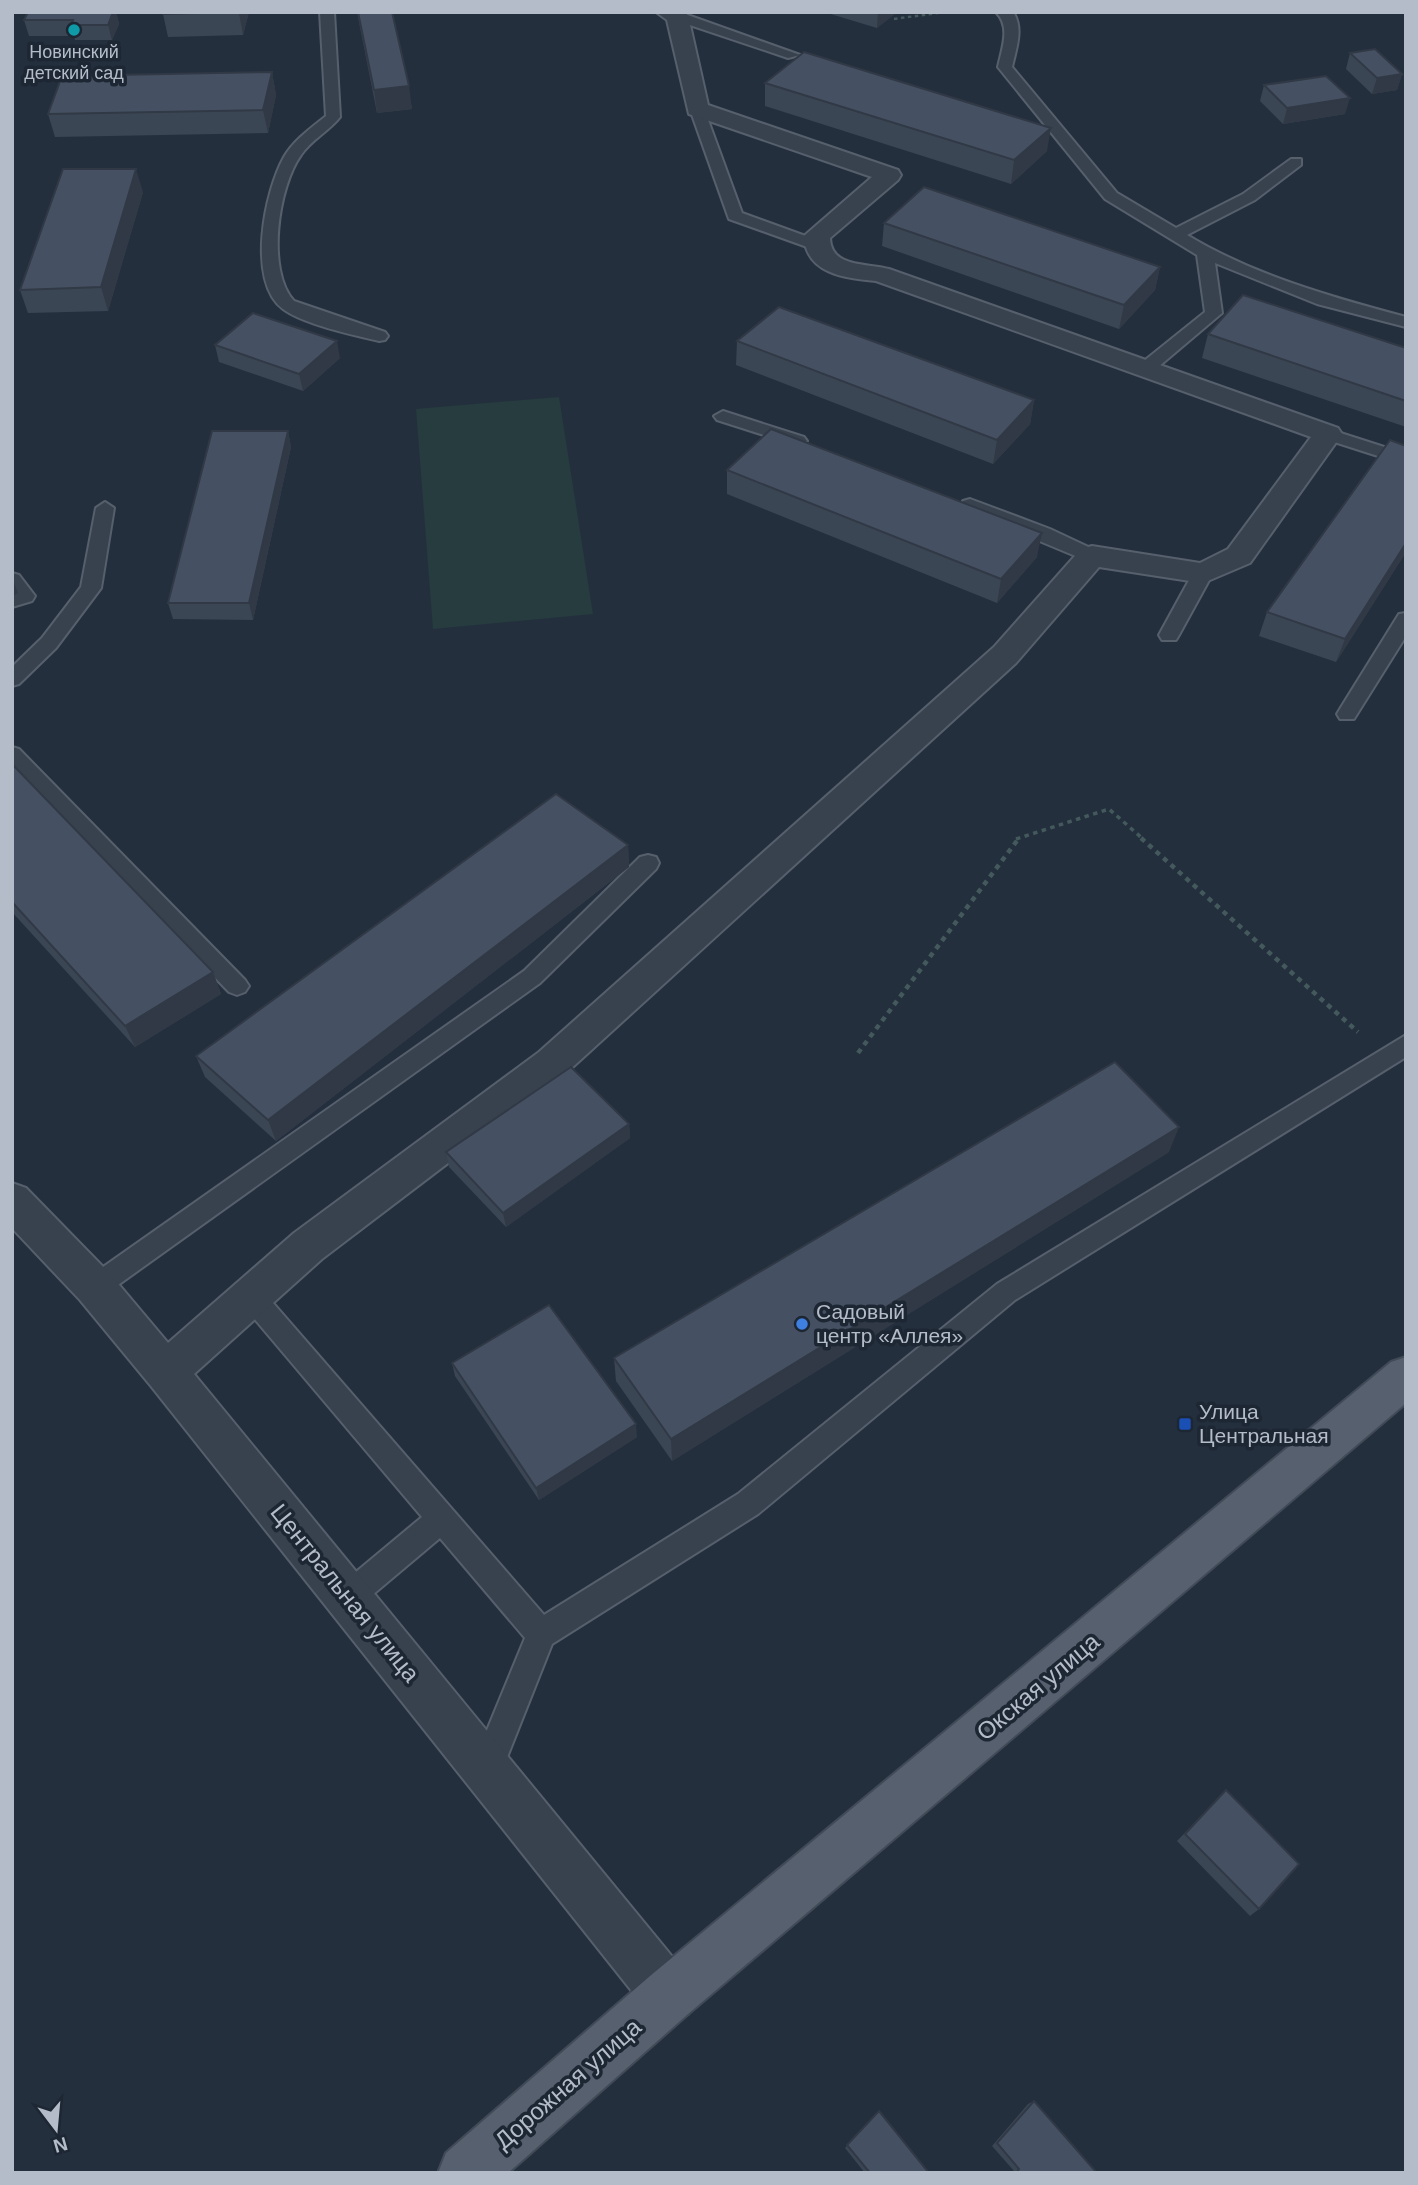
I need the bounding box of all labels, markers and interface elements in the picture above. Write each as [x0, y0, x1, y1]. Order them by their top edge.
marker: Новинский детский сад [66, 22, 82, 38]
place label: Новинский детский сад [24, 42, 124, 83]
place label: Садовый центр «Аллея» [816, 1300, 963, 1347]
marker: Садовый центр «Аллея» [794, 1316, 810, 1332]
place label: Улица Центральная [1199, 1400, 1329, 1447]
marker: Улица Центральная [1177, 1416, 1193, 1432]
street label: Центральная улица [265, 1498, 426, 1687]
street label: Окская улица [971, 1627, 1105, 1746]
street label: Дорожная улица [489, 2012, 647, 2154]
north arrow [21, 2094, 91, 2164]
text: N [51, 2133, 70, 2157]

